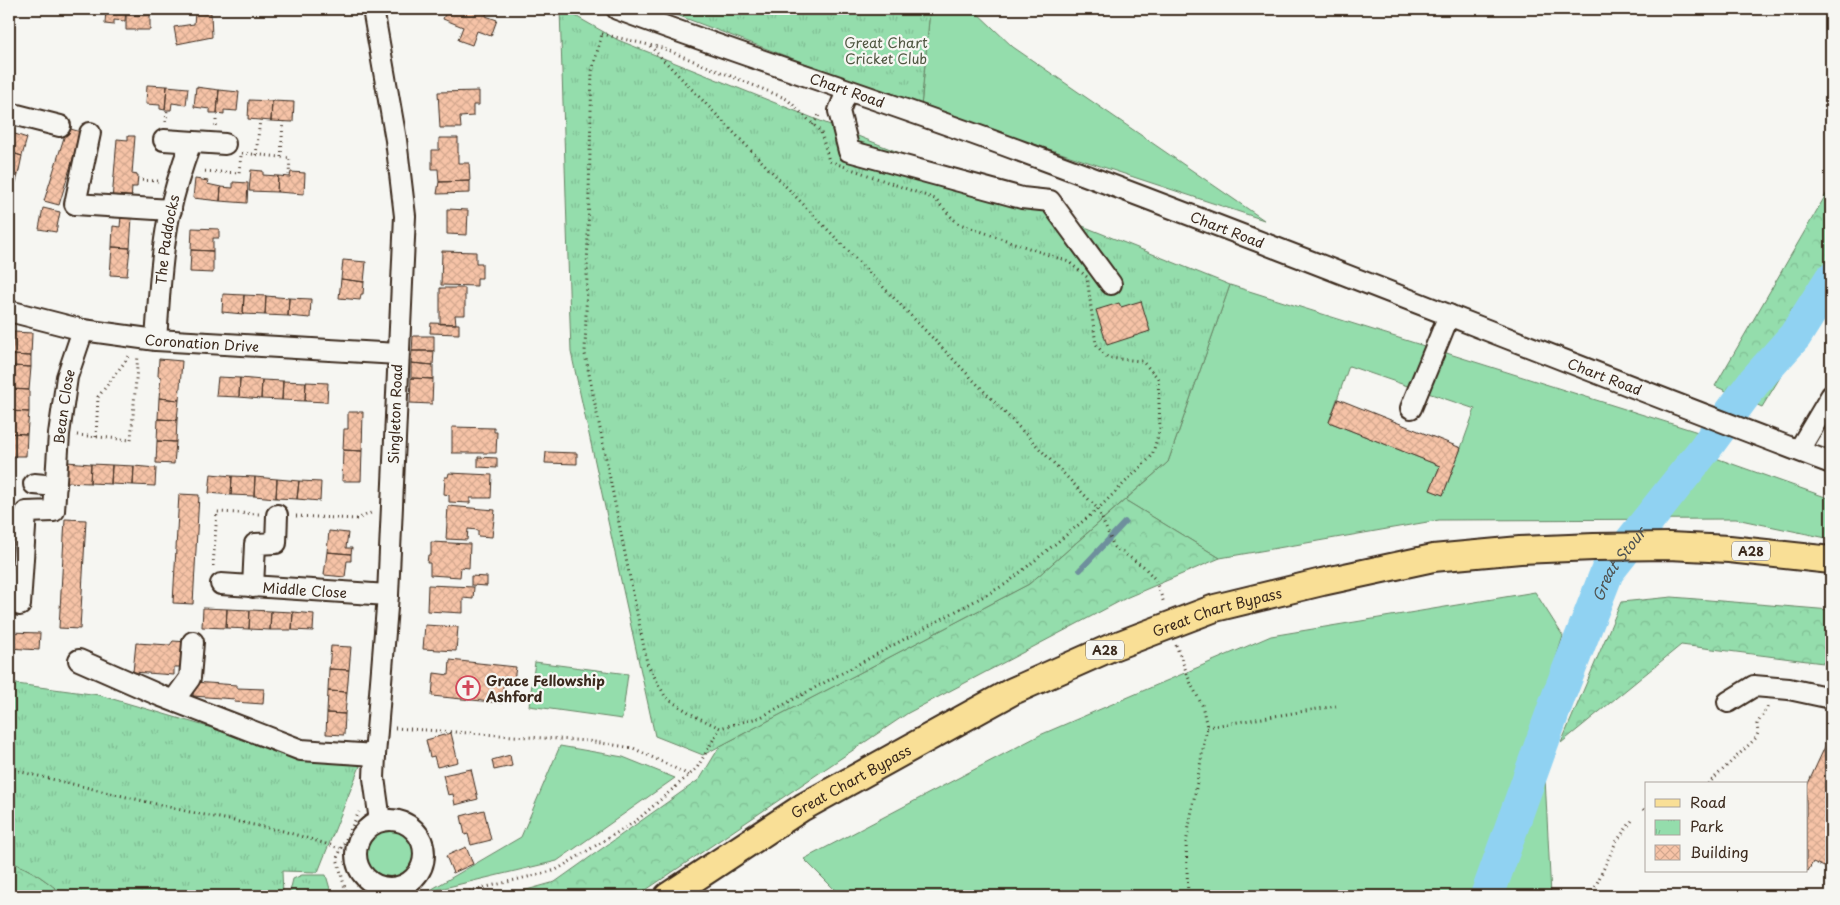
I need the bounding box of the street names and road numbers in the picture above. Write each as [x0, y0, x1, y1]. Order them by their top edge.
street label: Chart Road [807, 67, 888, 112]
street label: The Paddocks [150, 192, 184, 286]
street label: Chart Road [1187, 205, 1268, 253]
street label: Coronation Drive [143, 328, 260, 356]
street label: Chart Road [1565, 352, 1645, 400]
street label: Singleton Road [383, 363, 407, 465]
street label: Bean Close [48, 366, 80, 445]
road number: A28 [1732, 542, 1770, 560]
street label: Middle Close [262, 576, 348, 603]
street label: Great Chart Bypass [1149, 582, 1284, 641]
road number: A28 [1086, 640, 1124, 660]
street label: Great Chart Bypass [786, 739, 915, 823]

